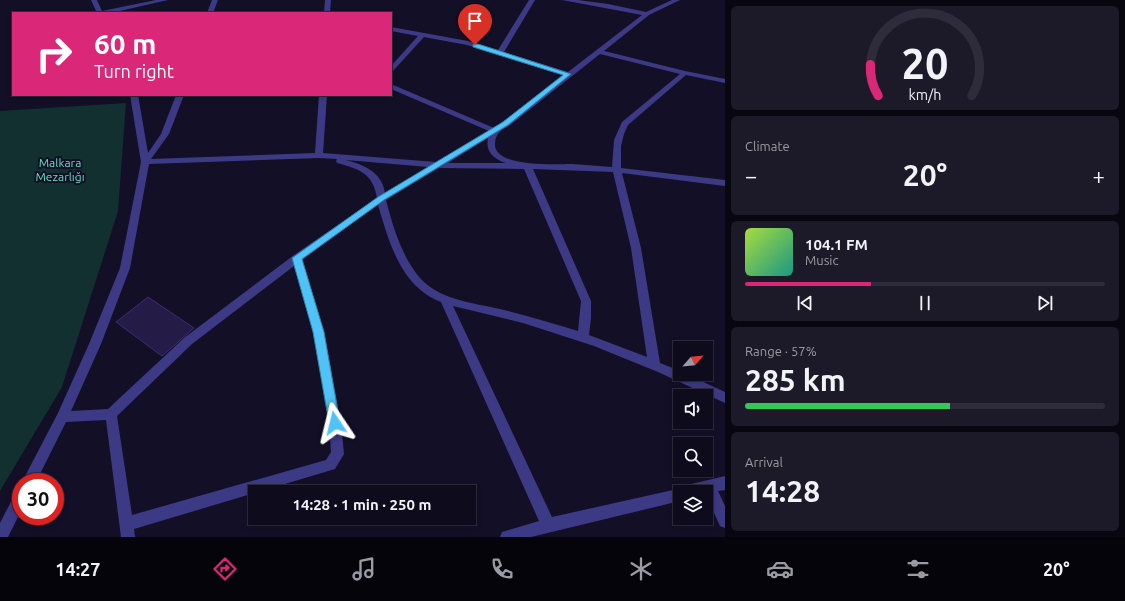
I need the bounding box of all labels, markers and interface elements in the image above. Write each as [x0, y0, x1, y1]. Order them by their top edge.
pin [458, 4, 492, 45]
icon: arrive [464, 10, 486, 32]
icon: right [28, 28, 80, 80]
text: 60 m [94, 28, 156, 59]
text: 20 [902, 40, 948, 87]
text: Turn right [94, 61, 174, 81]
text: km/h [909, 87, 941, 103]
text: Climate [745, 139, 790, 153]
park label: Malkara Mezarlığı [35, 156, 85, 183]
text: 20° [903, 158, 947, 192]
text: − [745, 163, 757, 188]
text: + [1093, 163, 1105, 188]
text: 104.1 FM [805, 236, 868, 253]
text: Music [805, 253, 839, 267]
icon: previous [794, 292, 816, 314]
icon: pause [914, 292, 936, 314]
icon: next [1034, 292, 1056, 314]
north arrow [673, 341, 713, 381]
map controls [673, 341, 713, 525]
text: Range · 57% [745, 344, 817, 358]
text: 285 km [745, 363, 846, 397]
button: sound [673, 389, 713, 429]
position arrow [314, 402, 356, 444]
button: search [673, 437, 713, 477]
text: Arrival [745, 455, 783, 469]
speed limit sign: 30 [12, 473, 64, 525]
text: 14:28 [745, 474, 820, 508]
button: layers [673, 485, 713, 525]
text: 14:28 · 1 min · 250 m [293, 496, 431, 513]
icon: directions [211, 555, 239, 583]
icon: music [350, 555, 378, 583]
icon: phone [488, 555, 516, 583]
icon: climate [627, 555, 655, 583]
icon: car [766, 555, 794, 583]
icon: filters [904, 555, 932, 583]
text: 14:27 [55, 559, 100, 579]
text: 20° [1043, 559, 1070, 579]

